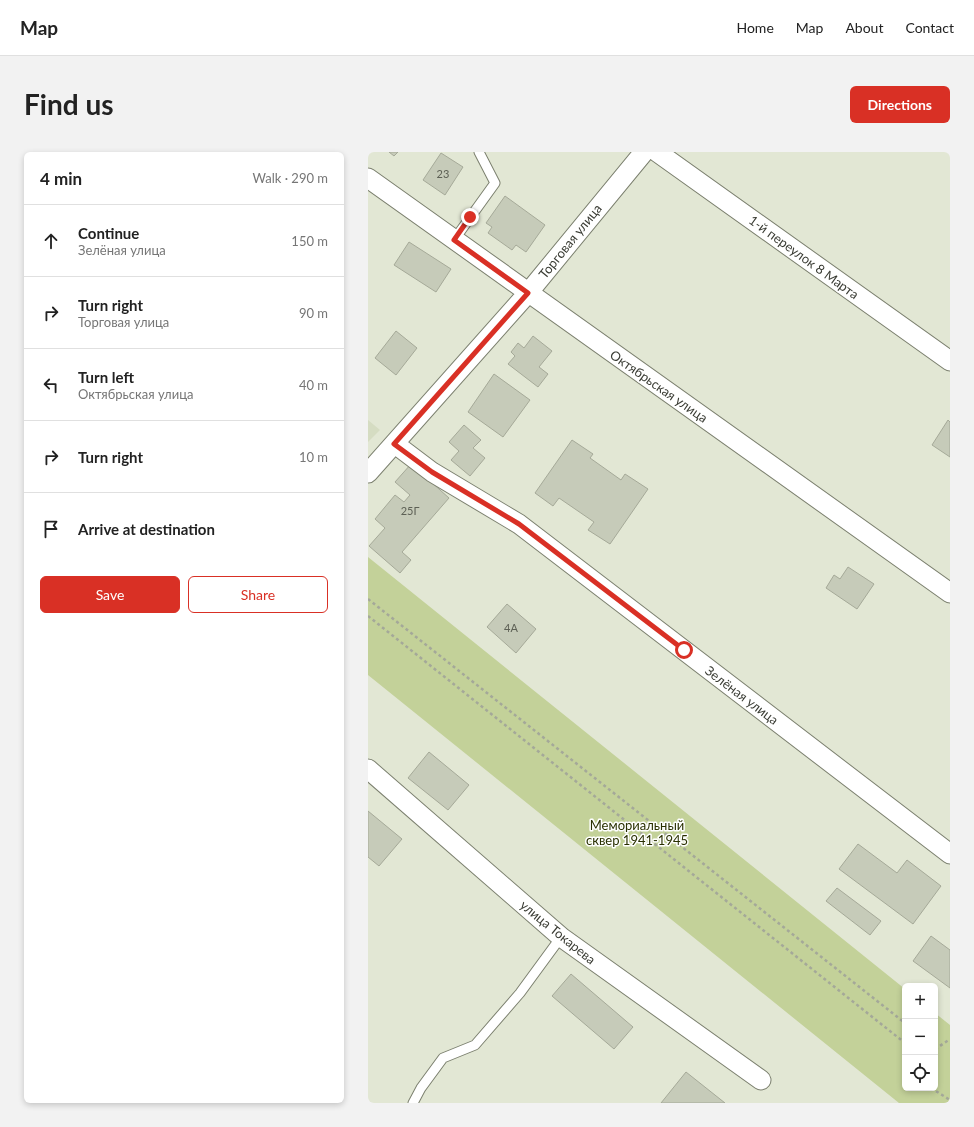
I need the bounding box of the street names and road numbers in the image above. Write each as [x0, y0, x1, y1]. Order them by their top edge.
street label: Торговая улица [535, 200, 605, 282]
street label: 1-й переулок 8 Марта [746, 212, 862, 302]
street label: Октябрьская улица [607, 346, 711, 426]
street label: Зелёная улица [702, 662, 782, 728]
street label: улица Токарева [517, 897, 599, 967]

